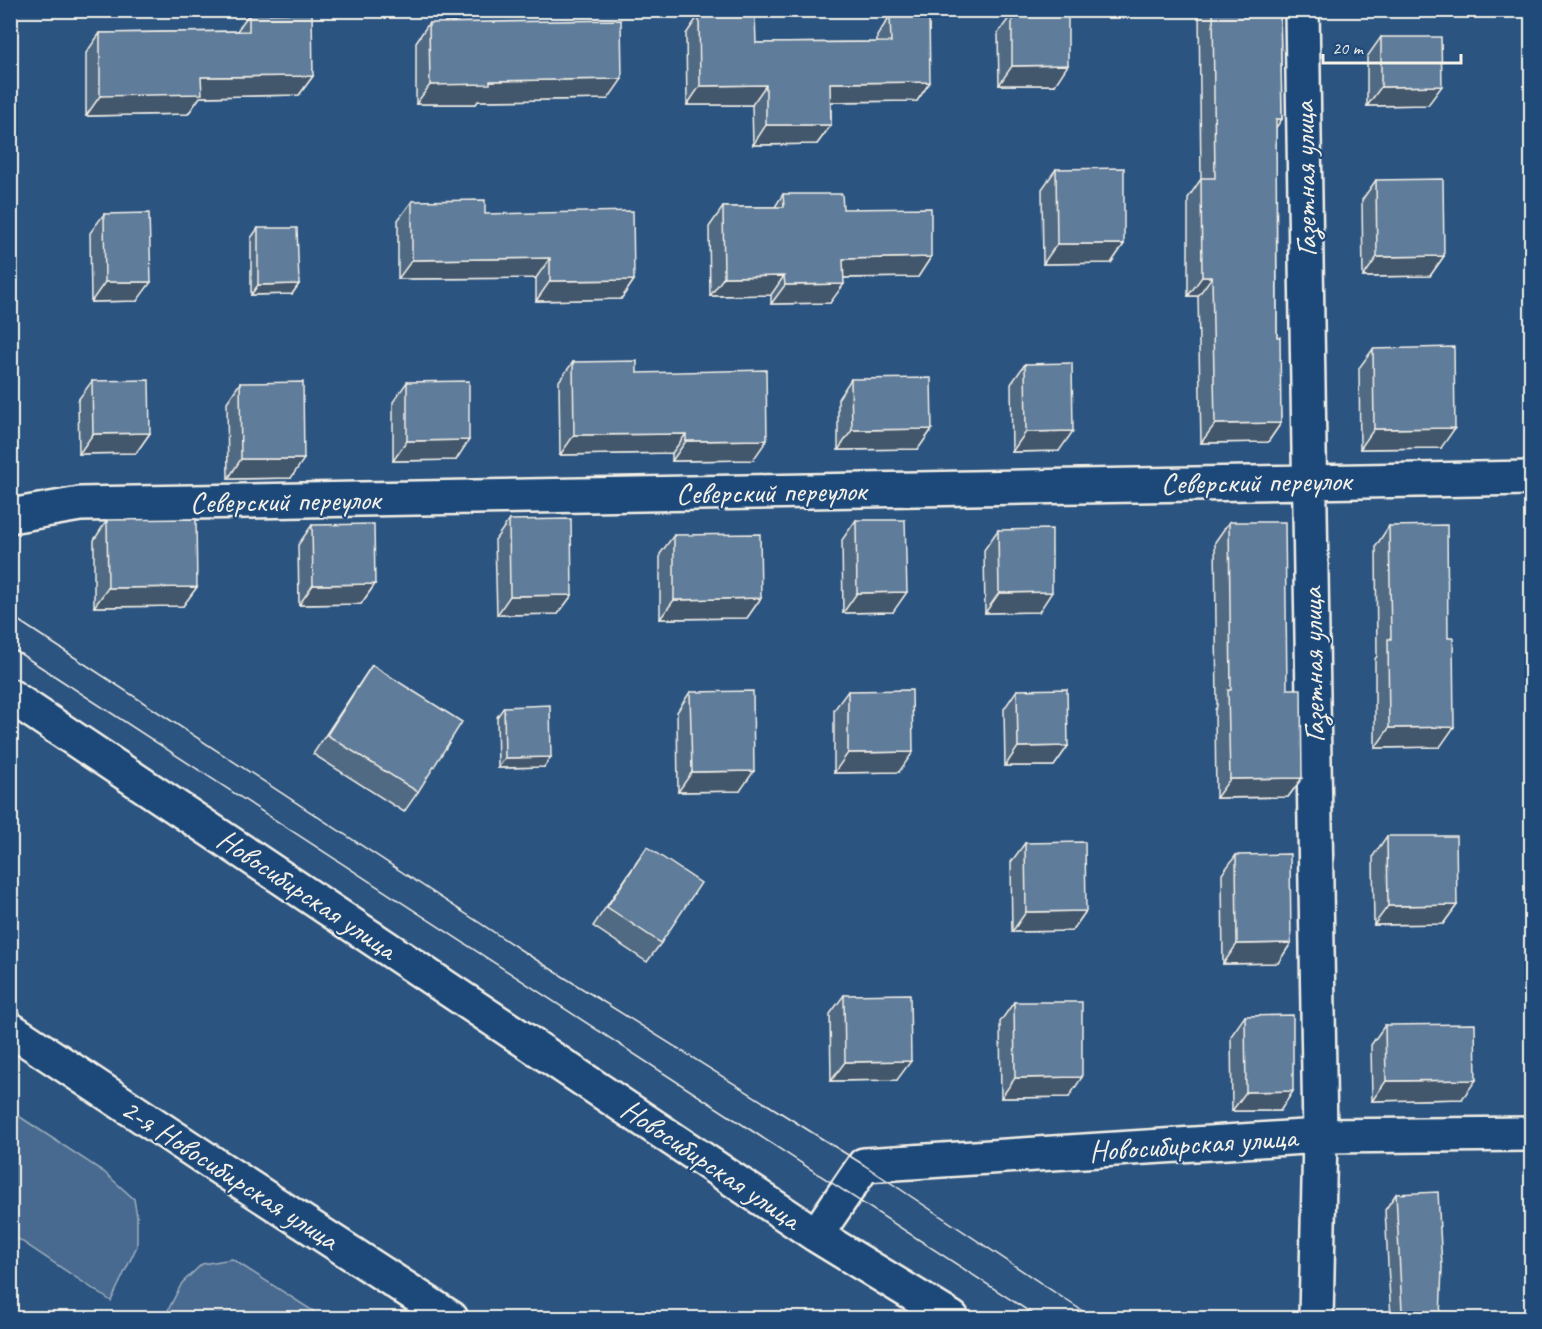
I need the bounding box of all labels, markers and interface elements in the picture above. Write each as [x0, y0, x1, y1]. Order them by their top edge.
scale bar [1323, 27, 1461, 65]
text: 20 m [1332, 37, 1365, 59]
street label: Газетная улица [1285, 99, 1325, 257]
street label: Северский переулок [1161, 461, 1354, 503]
street label: Северский переулок [676, 471, 869, 513]
street label: Северский переулок [190, 480, 383, 522]
street label: Газетная улица [1293, 585, 1333, 743]
street label: Новосибирская улица [210, 820, 406, 969]
street label: 2-я Новосибирская улица [114, 1090, 347, 1259]
street label: Новосибирская улица [614, 1090, 810, 1239]
street label: Новосибирская улица [1088, 1118, 1301, 1170]

